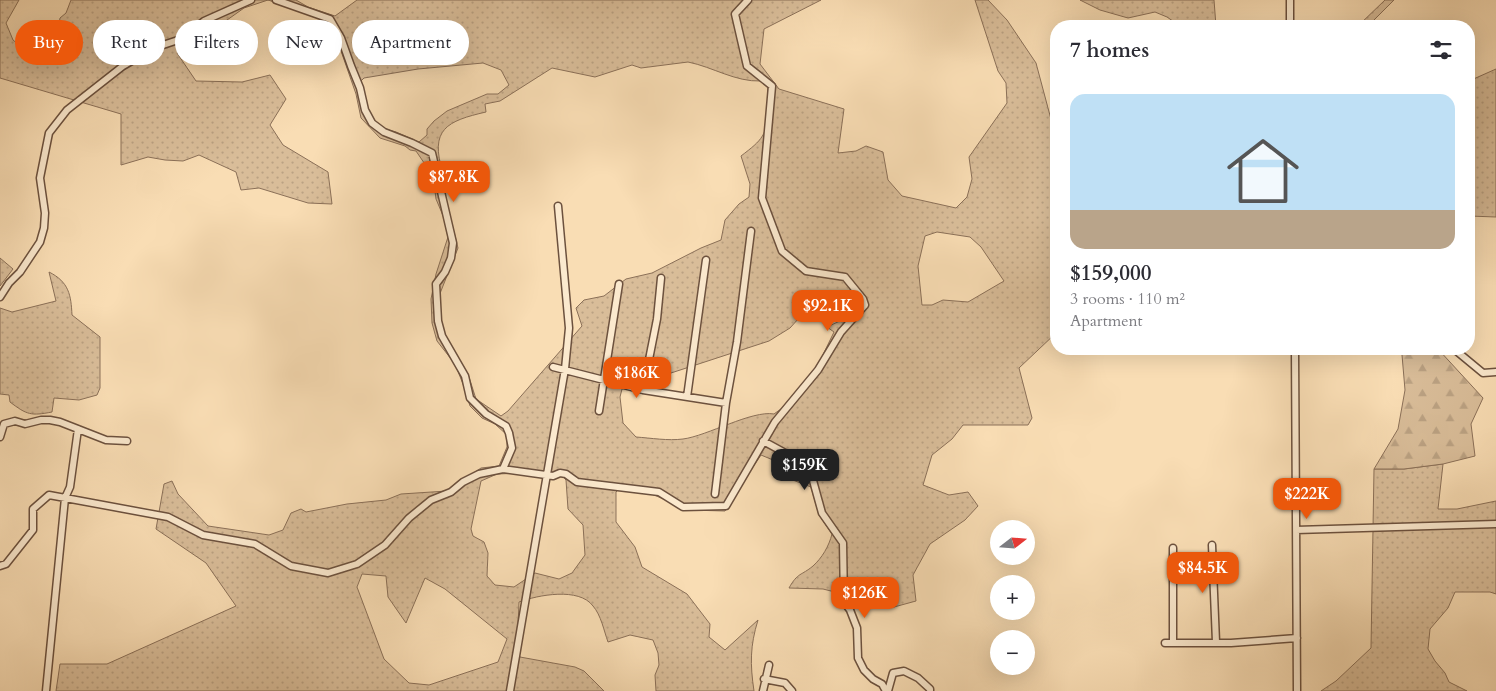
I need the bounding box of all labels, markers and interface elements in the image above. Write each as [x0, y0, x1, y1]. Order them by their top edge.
chip: Buy [15, 20, 83, 65]
chip: Rent [93, 20, 165, 65]
chip: Filters [175, 20, 258, 65]
chip: New [268, 20, 342, 65]
chip: Apartment [352, 20, 469, 65]
text: 7 homes [1070, 36, 1149, 65]
icon: filters [1427, 36, 1455, 64]
icon: home [1218, 126, 1308, 216]
pin: $87.8K [413, 160, 495, 203]
text: $87.8K [429, 166, 479, 188]
text: $159,000 [1070, 259, 1151, 288]
text: 3 rooms · 110 m² [1070, 288, 1185, 310]
pin: $92.1K [787, 290, 869, 332]
text: $92.1K [803, 295, 853, 317]
text: Apartment [1070, 310, 1143, 332]
pin: $186K [602, 356, 672, 399]
text: $186K [614, 362, 660, 384]
pin: $159K [770, 448, 840, 491]
text: $159K [782, 454, 828, 476]
pin: $222K [1272, 478, 1342, 520]
text: $222K [1284, 483, 1330, 505]
north arrow [990, 520, 1035, 565]
map controls [990, 520, 1035, 675]
pin: $84.5K [1162, 552, 1244, 594]
text: $84.5K [1178, 557, 1228, 579]
button: + [990, 575, 1035, 620]
pin: $126K [830, 576, 900, 619]
text: $126K [842, 582, 888, 604]
button: − [990, 630, 1035, 675]

